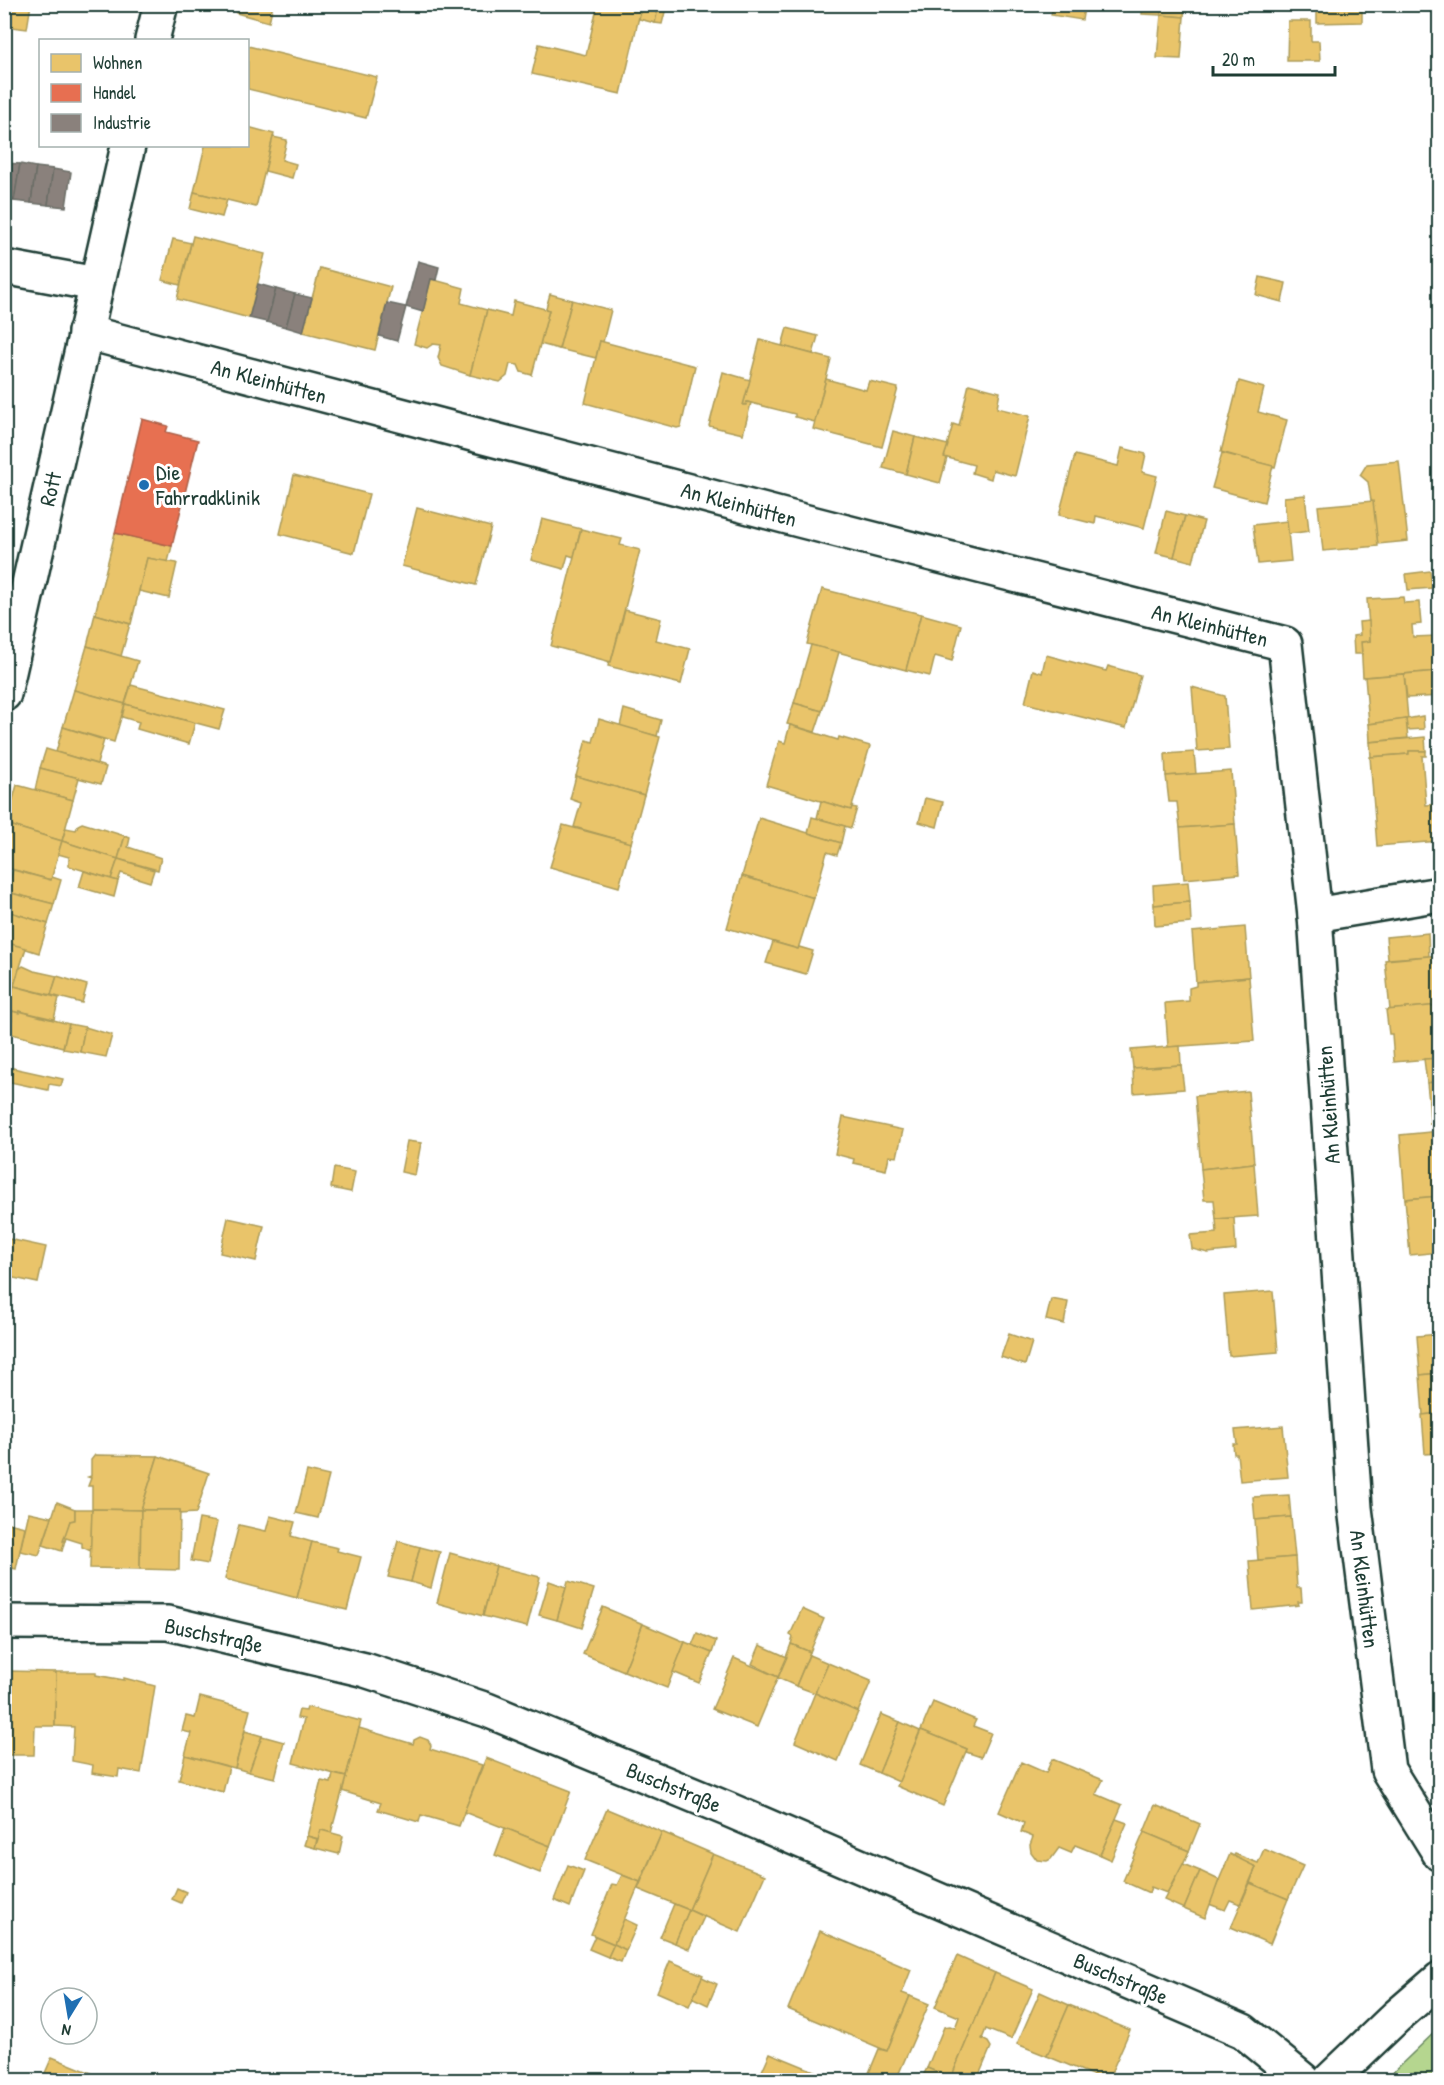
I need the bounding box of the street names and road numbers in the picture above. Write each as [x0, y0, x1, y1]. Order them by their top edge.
street label: An Kleinhütten [208, 351, 330, 411]
street label: Rott [32, 469, 69, 509]
street label: An Kleinhütten [678, 474, 800, 534]
street label: An Kleinhütten [1149, 596, 1271, 654]
street label: An Kleinhütten [1309, 1045, 1347, 1165]
street label: An Kleinhütten [1343, 1528, 1387, 1650]
street label: Buschstraße [162, 1610, 266, 1660]
street label: Buschstraße [622, 1754, 726, 1820]
street label: Buschstraße [1069, 1945, 1173, 2011]

